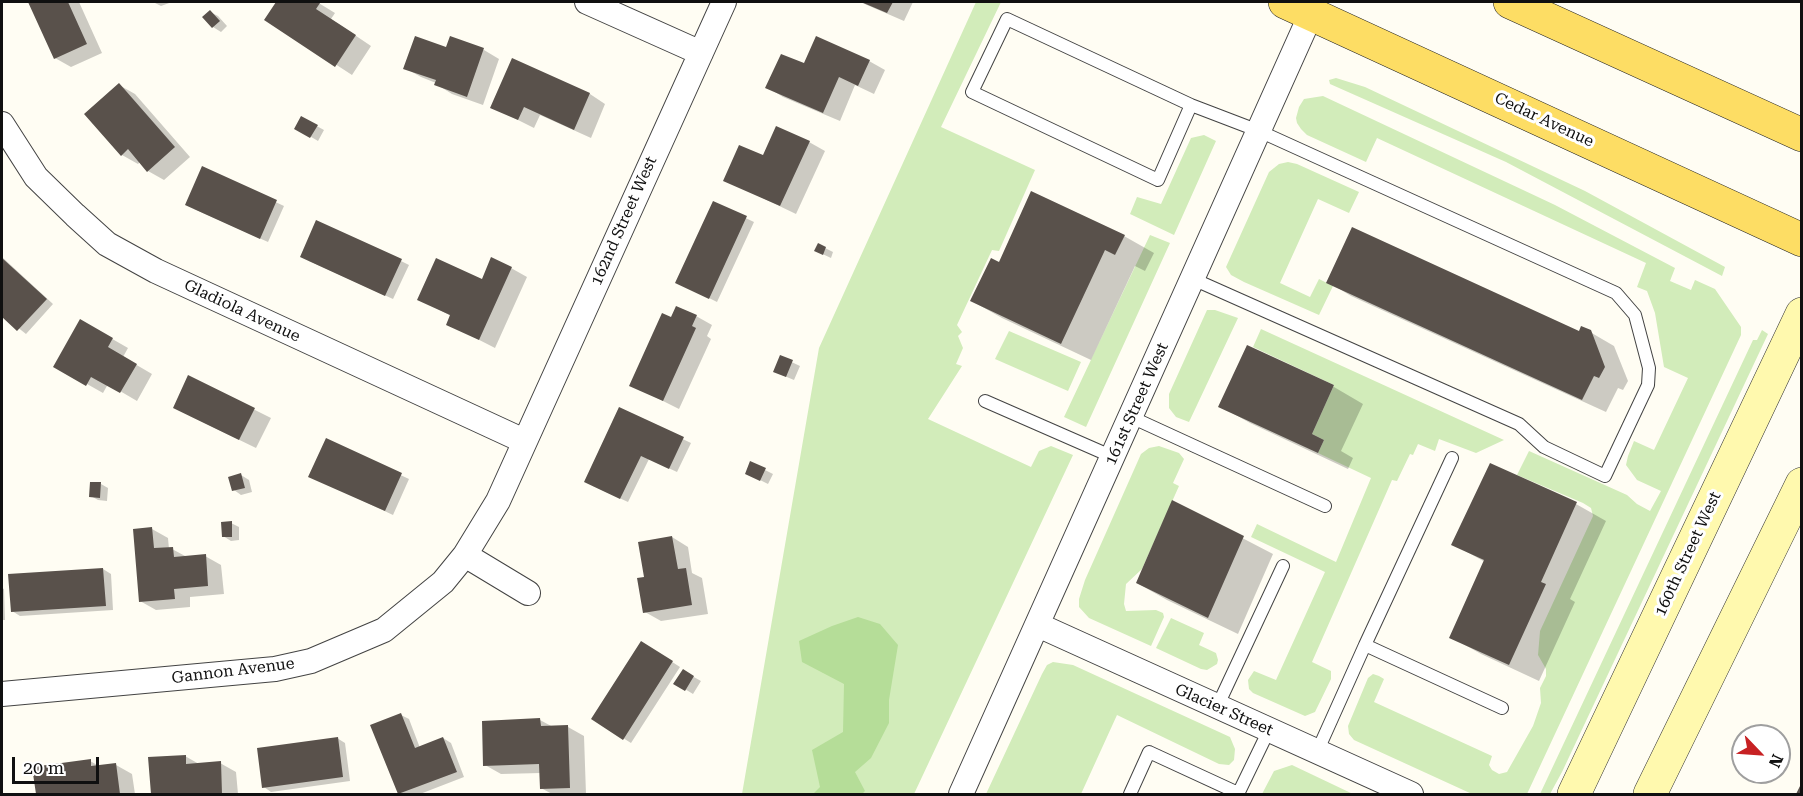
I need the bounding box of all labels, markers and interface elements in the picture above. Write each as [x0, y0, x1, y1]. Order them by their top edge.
street label: Cedar Avenue [1491, 89, 1597, 151]
street label: 162nd Street West [587, 153, 661, 289]
street label: Gladiola Avenue [181, 276, 303, 346]
street label: 161st Street West [1101, 340, 1173, 468]
street label: 160th Street West [1651, 489, 1725, 619]
street label: Gannon Avenue [171, 654, 295, 688]
street label: Glacier Street [1172, 680, 1276, 740]
north arrow [1731, 724, 1791, 784]
scale bar [15, 745, 102, 783]
text: N [1765, 751, 1787, 771]
text: 20 m [23, 757, 64, 778]

